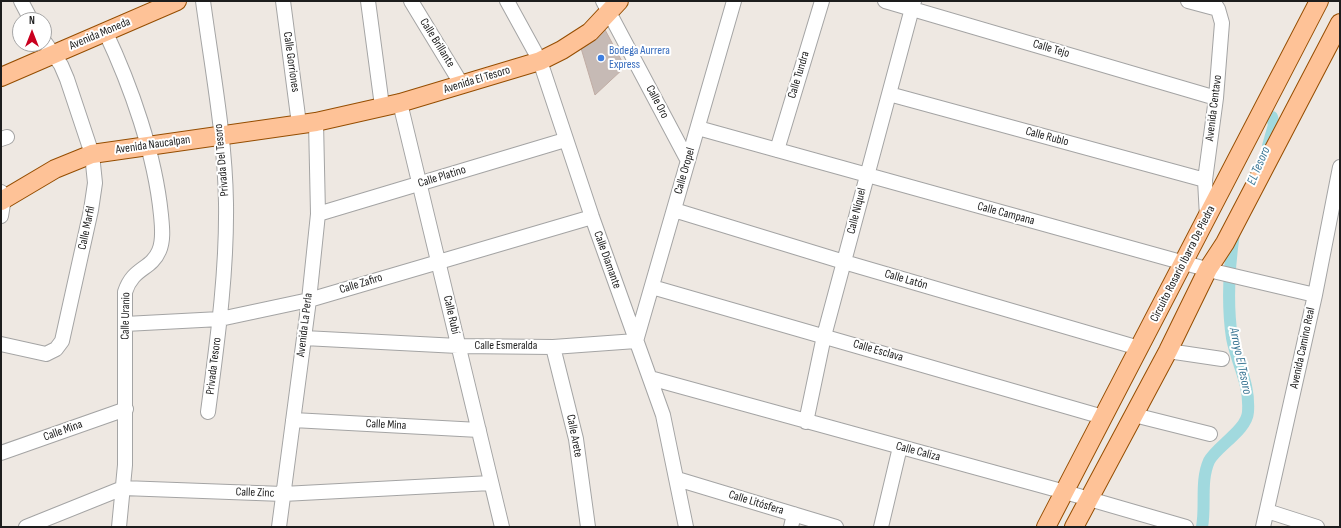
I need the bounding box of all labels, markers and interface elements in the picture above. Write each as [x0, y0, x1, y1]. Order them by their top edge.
north arrow [12, 12, 52, 52]
text: N [29, 14, 35, 27]
street label: Avenida Moneda [67, 15, 133, 53]
street label: Calle Brillante [416, 16, 458, 70]
street label: Calle Gorriones [280, 31, 302, 93]
street label: Calle Tejo [1031, 37, 1071, 61]
place label: Bodega Aurrera Express [609, 44, 670, 72]
street label: Calle Tundra [785, 50, 813, 100]
marker: Bodega Aurrera Express [596, 53, 606, 63]
street label: Avenida El Tesoro [442, 63, 512, 97]
street label: Avenida Centavo [1203, 74, 1225, 142]
street label: Calle Oro [642, 83, 672, 121]
street label: Privada Del Tesoro [212, 123, 232, 197]
street label: Calle Rublo [1024, 124, 1070, 150]
street label: Avenida Naucalpan [115, 133, 191, 157]
water label: EL Tesoro [1244, 145, 1274, 187]
street label: Calle Oropel [672, 146, 698, 196]
street label: Calle Platino [416, 163, 468, 191]
street label: Calle Níquel [844, 187, 870, 235]
street label: Calle Campana [976, 199, 1036, 229]
street label: Circuito Rosario Ibarra De Piedra [1147, 203, 1219, 325]
street label: Calle Marfil [75, 205, 99, 251]
street label: Calle Diamante [590, 229, 624, 291]
street label: Calle Latón [883, 267, 929, 293]
street label: Calle Zafiro [338, 271, 384, 297]
street label: Calle Uranio [118, 292, 134, 340]
street label: Avenida La Perla [294, 292, 316, 358]
street label: Calle Rubí [440, 294, 462, 336]
street label: Avenida Camino Real [1287, 306, 1319, 390]
water label: Arroyo El Tesoro [1225, 326, 1255, 396]
street label: Privada Tesoro [203, 336, 225, 396]
street label: Calle Esclava [851, 337, 905, 365]
street label: Calle Esmeralda [475, 339, 537, 353]
street label: Calle Arete [563, 413, 585, 459]
street label: Calle Mina [41, 417, 85, 445]
street label: Calle Mina [365, 417, 407, 433]
street label: Calle Caliza [894, 439, 942, 465]
street label: Calle Zinc [235, 485, 275, 501]
street label: Calle Litósfera [727, 488, 785, 518]

